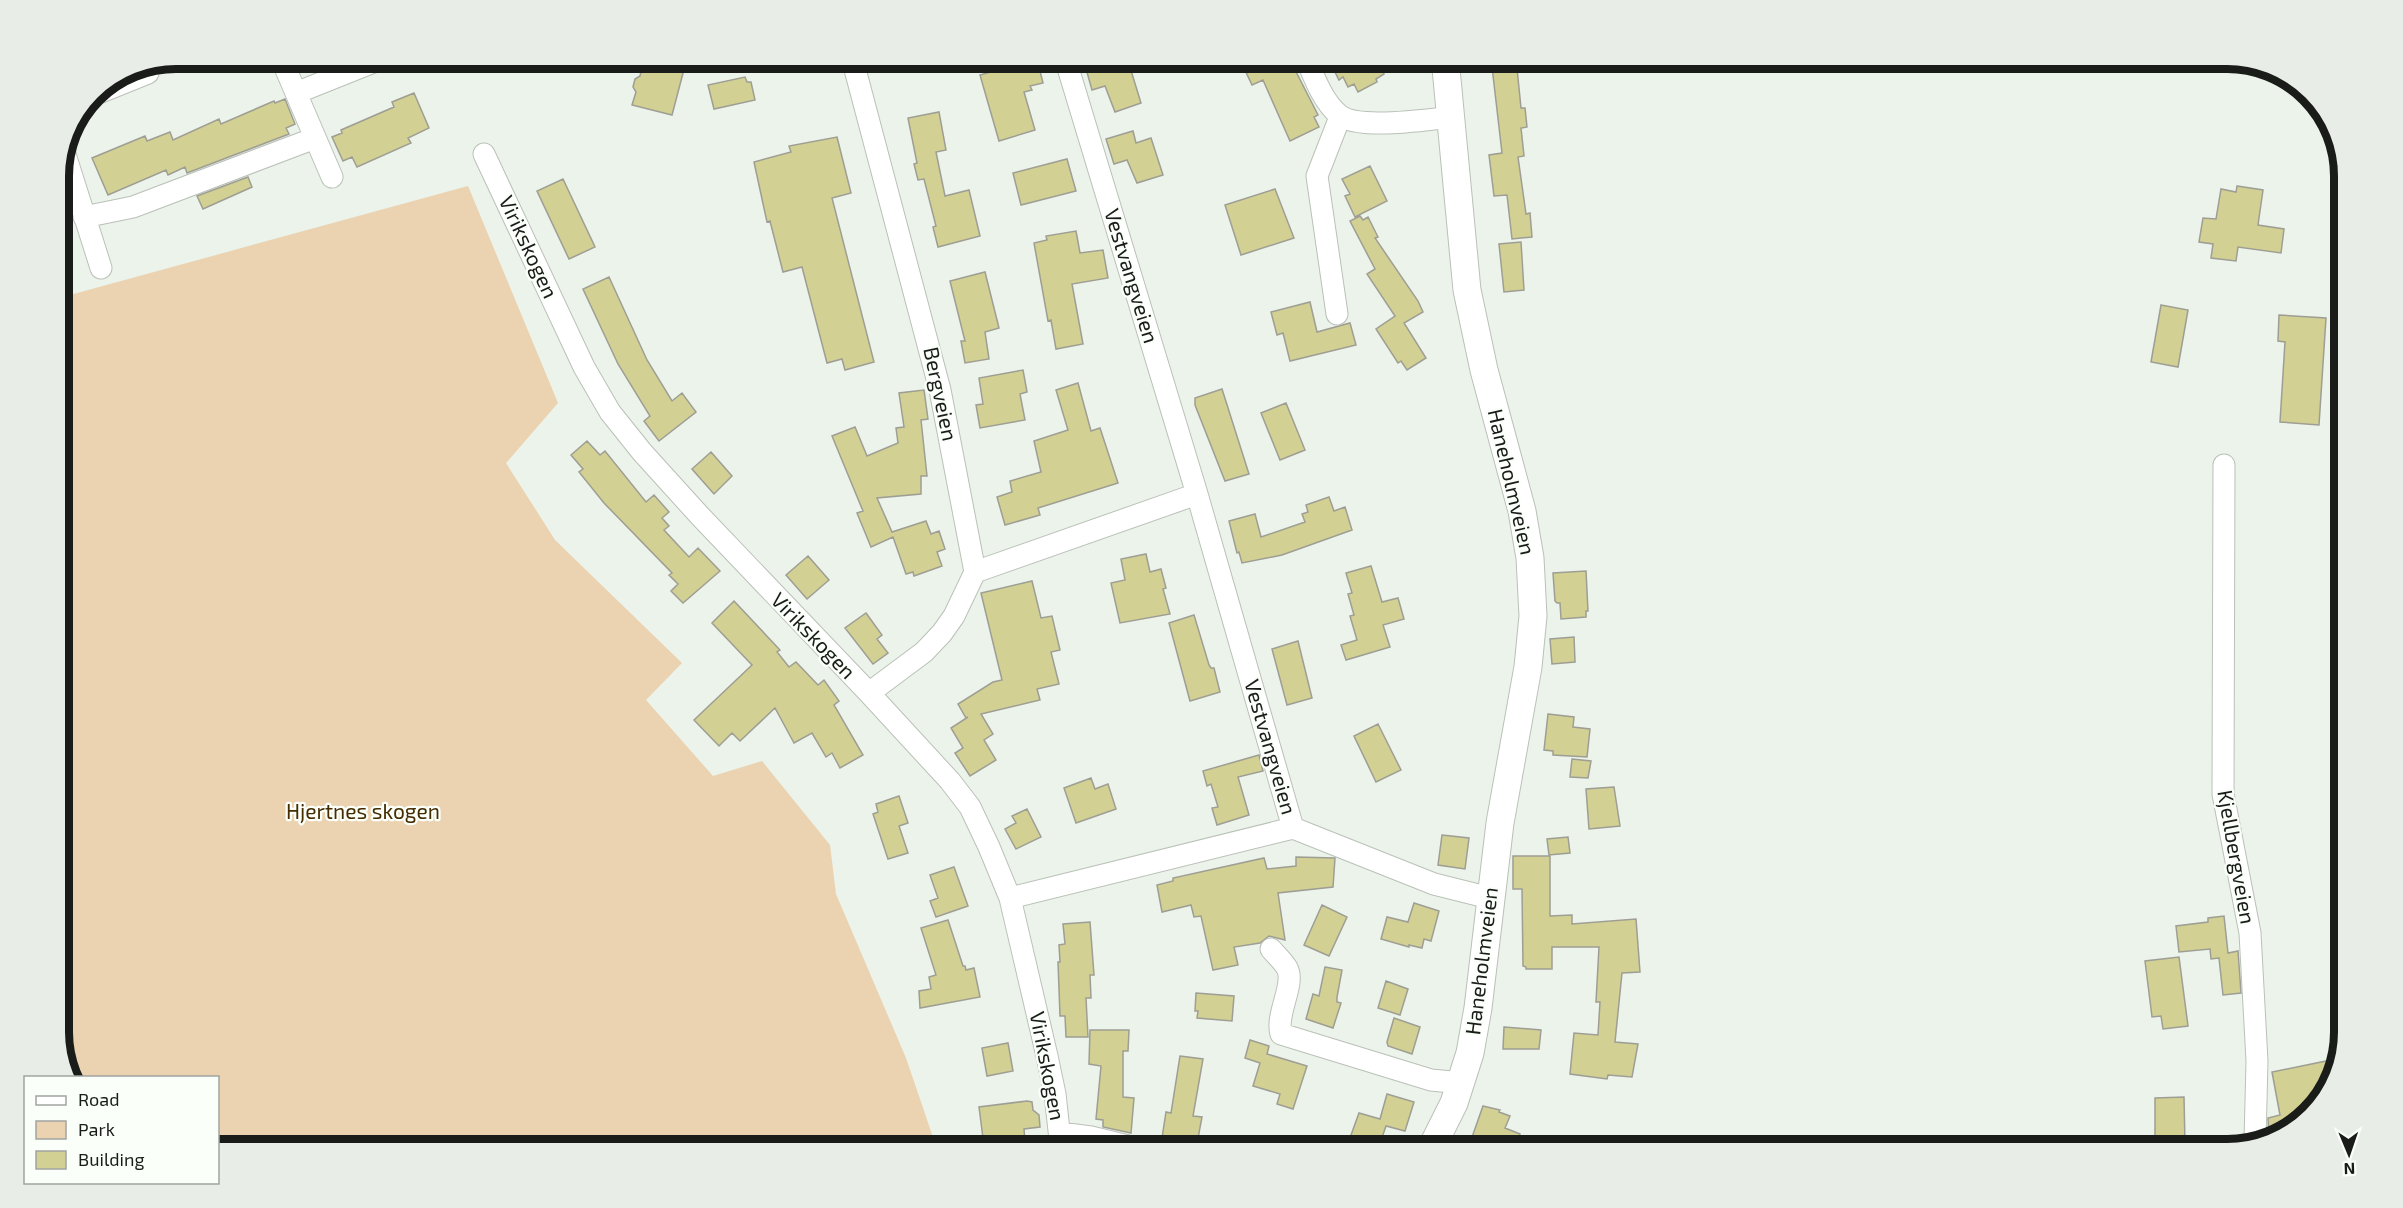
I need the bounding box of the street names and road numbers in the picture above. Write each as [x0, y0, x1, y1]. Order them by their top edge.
street label: Virikskogen [495, 191, 564, 302]
street label: Vestvangveien [1100, 205, 1165, 346]
street label: Bergveien [919, 344, 964, 443]
street label: Haneholmveien [1484, 406, 1541, 557]
street label: Virikskogen [767, 587, 861, 683]
street label: Vestvangveien [1240, 676, 1303, 817]
street label: Kjellbergveien [2212, 788, 2262, 926]
street label: Haneholmveien [1459, 885, 1502, 1036]
street label: Virikskogen [1026, 1009, 1071, 1122]

